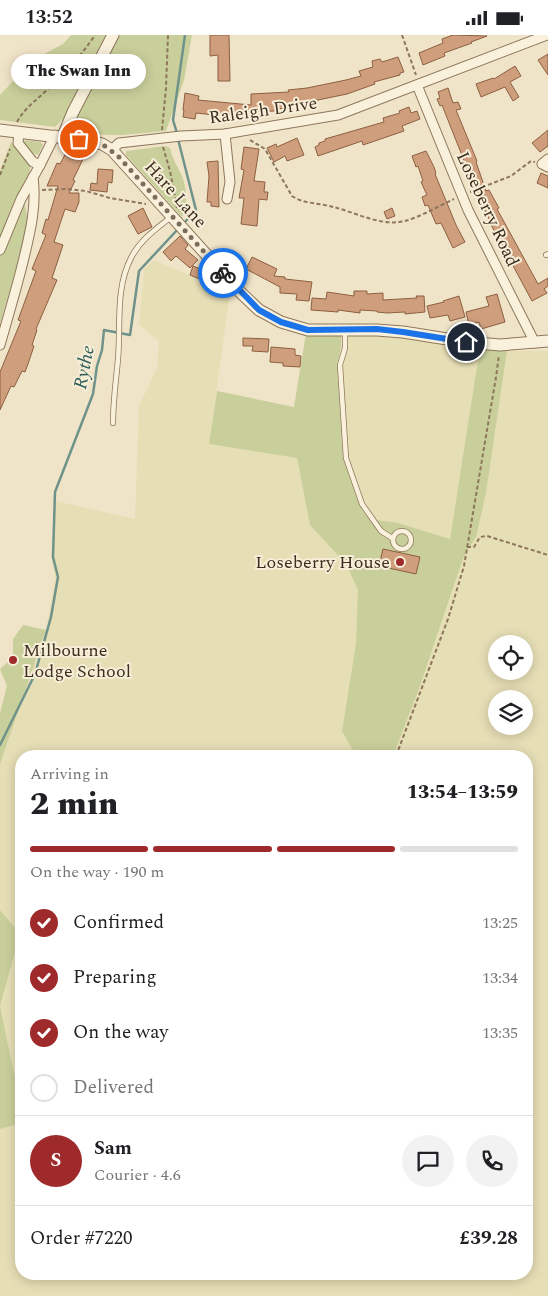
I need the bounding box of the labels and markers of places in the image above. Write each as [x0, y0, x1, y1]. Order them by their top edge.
callout: The Swan Inn [12, 54, 146, 89]
pin [58, 118, 100, 160]
pin [445, 321, 487, 363]
place label: Loseberry House [255, 549, 390, 576]
marker: Loseberry House [394, 556, 406, 568]
place label: Milbourne Lodge School [23, 637, 131, 685]
marker: Milbourne Lodge School [7, 654, 19, 666]

